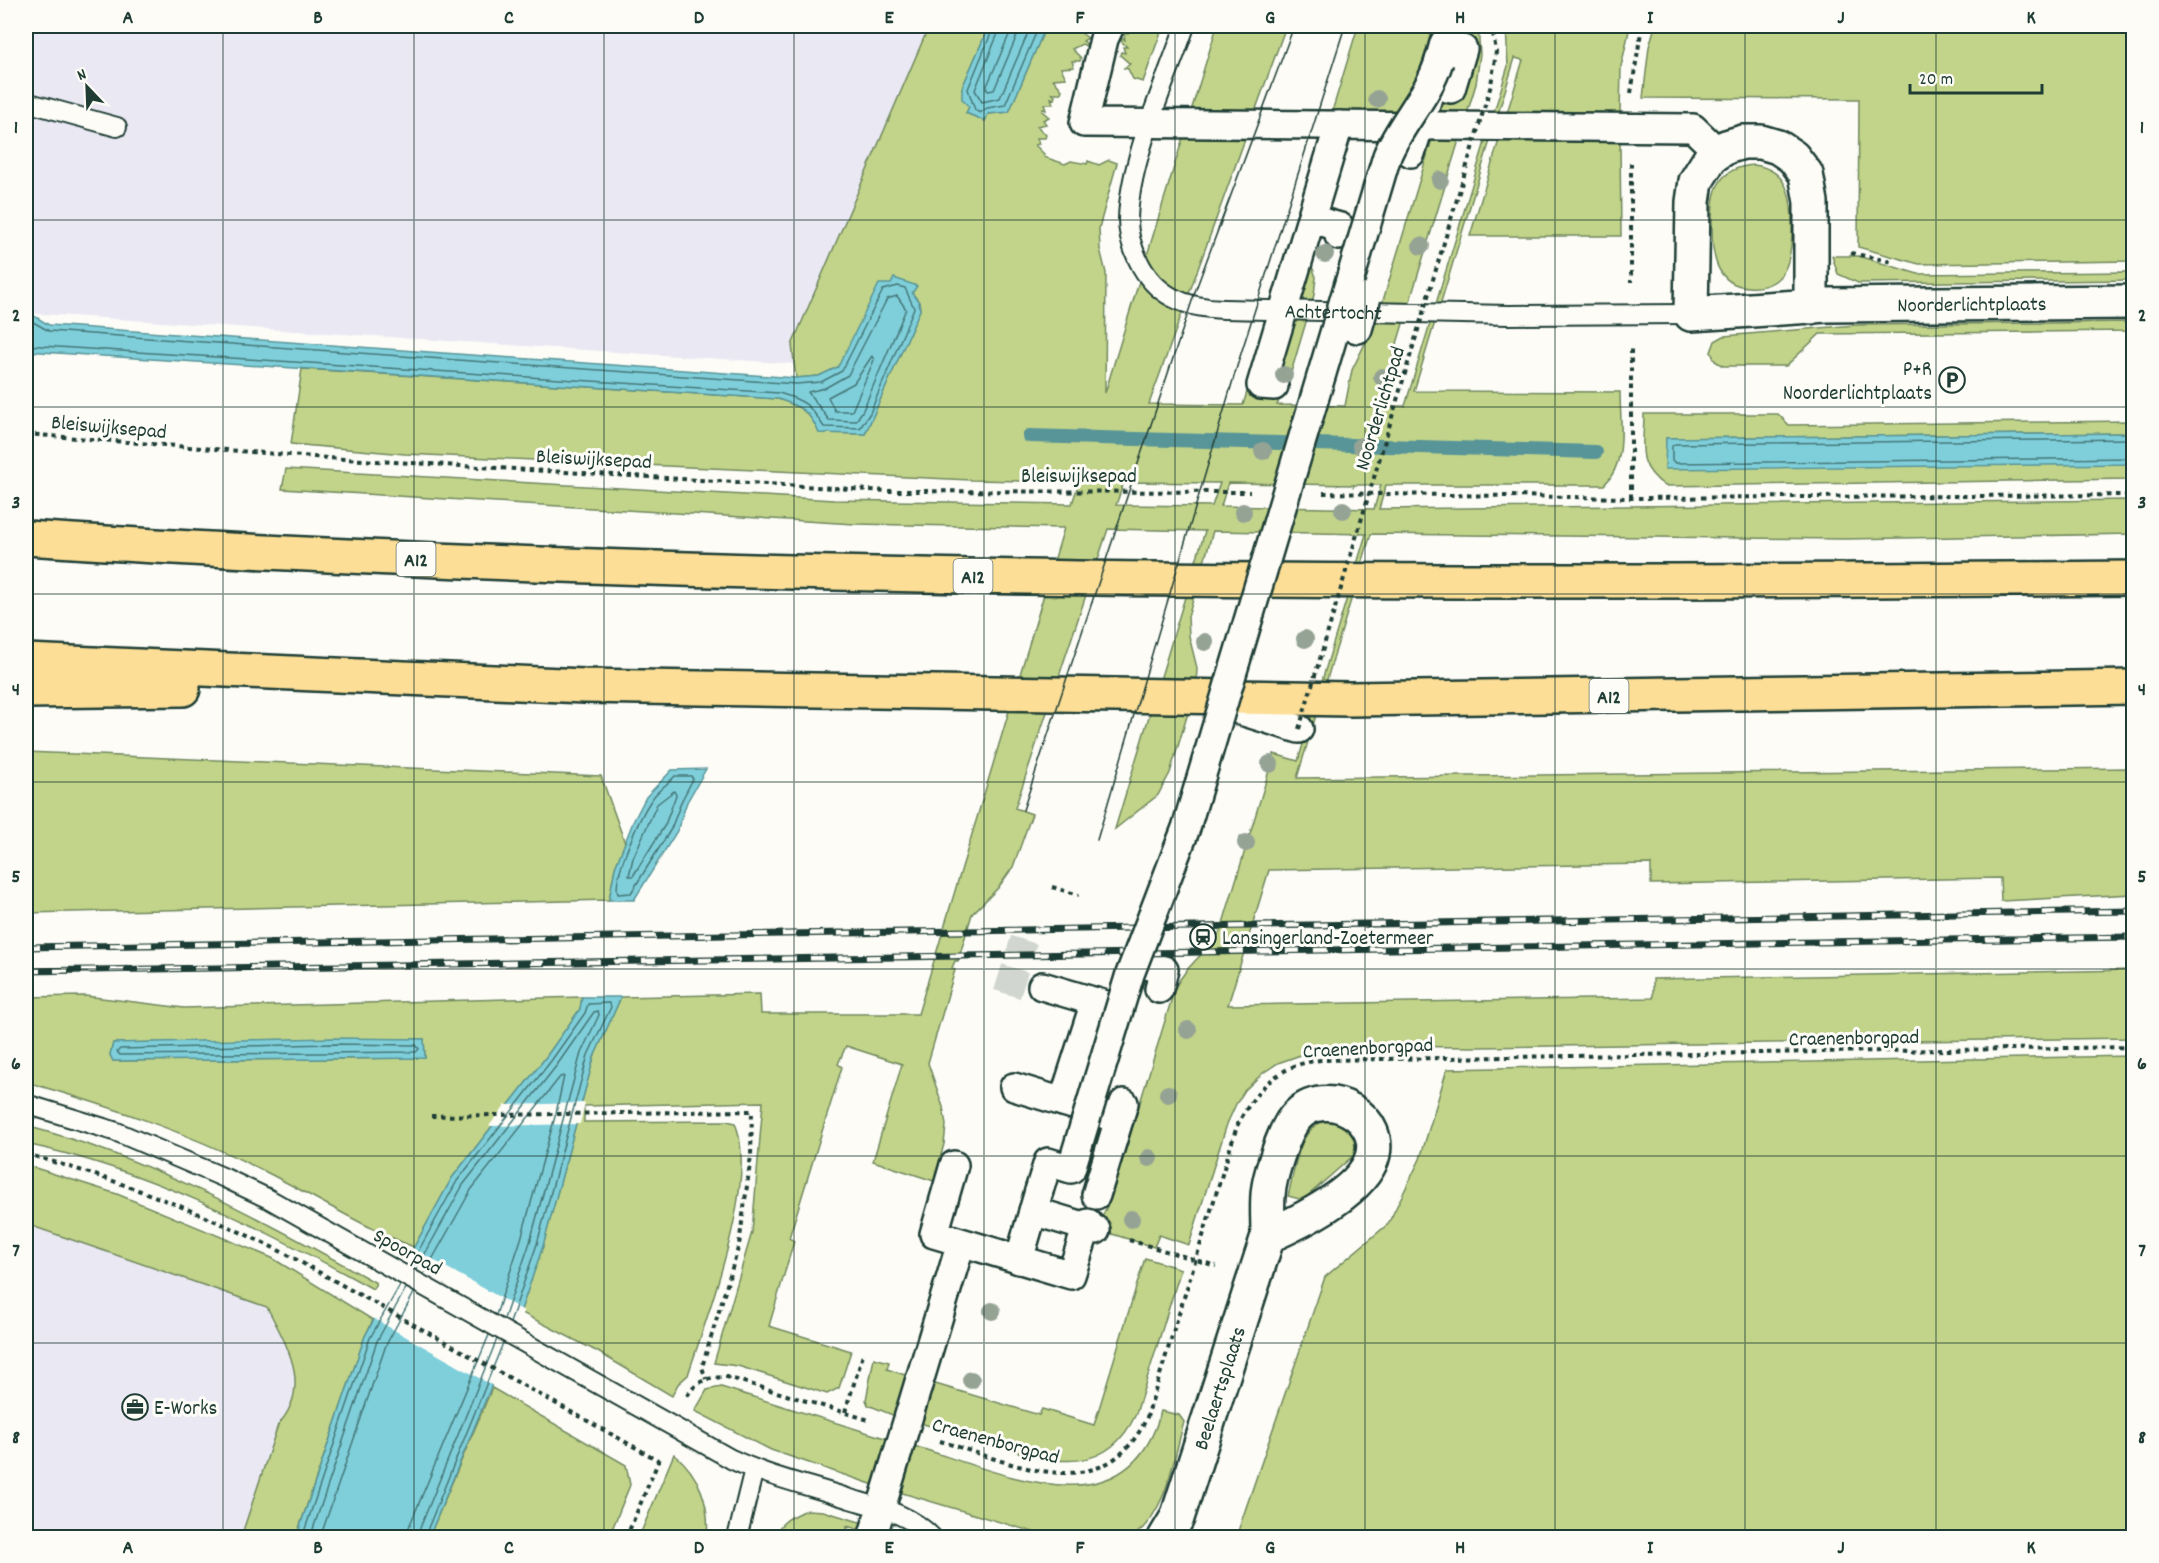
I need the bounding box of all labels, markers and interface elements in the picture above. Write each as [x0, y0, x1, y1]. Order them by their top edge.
text: A [123, 5, 134, 33]
text: B [313, 5, 323, 33]
text: C [504, 5, 514, 33]
text: D [694, 5, 705, 33]
text: E [884, 5, 894, 33]
text: F [1076, 5, 1086, 33]
text: G [1265, 5, 1275, 33]
text: H [1455, 5, 1465, 33]
text: I [1647, 5, 1654, 33]
text: J [1837, 5, 1845, 33]
text: K [2026, 5, 2036, 33]
north arrow [57, 57, 117, 117]
scale bar [1910, 57, 2042, 95]
text: N [74, 63, 90, 88]
text: 20 m [1919, 68, 1953, 93]
text: 1 [14, 115, 18, 143]
text: 1 [2140, 115, 2144, 143]
street label: Noorderlichtplaats [1897, 291, 2047, 322]
street label: Achtertocht [1284, 298, 1382, 330]
text: 2 [12, 303, 20, 331]
text: 2 [2138, 303, 2146, 331]
street label: Noorderlichtpad [1349, 343, 1415, 474]
place label: P+R Noorderlichtplaats [1783, 356, 1932, 410]
parking icon: P+R Noorderlichtplaats [1937, 365, 1967, 395]
street label: Bleiswijksepad [50, 409, 168, 449]
street label: Bleiswijksepad [535, 443, 652, 479]
street label: Bleiswijksepad [1021, 463, 1137, 493]
text: 3 [12, 490, 20, 518]
text: 3 [2138, 490, 2146, 518]
road number: A12 [396, 542, 436, 576]
road number: A12 [954, 559, 992, 593]
text: 4 [12, 677, 20, 705]
text: 4 [2138, 677, 2146, 705]
road number: A12 [1590, 679, 1628, 713]
text: 5 [11, 864, 21, 892]
text: 5 [2137, 864, 2147, 892]
station icon: Lansingerland-Zoetermeer [1188, 922, 1218, 952]
place label: Lansingerland-Zoetermeer [1222, 925, 1434, 955]
street label: Craenenborgpad [1788, 1024, 1920, 1056]
street label: Craenenborgpad [1302, 1032, 1434, 1068]
text: 6 [11, 1051, 21, 1079]
text: 6 [2137, 1051, 2147, 1079]
street label: Spoorpad [367, 1222, 447, 1285]
text: 7 [12, 1238, 20, 1266]
text: 7 [2138, 1238, 2146, 1266]
street label: Beelaertsplaats [1188, 1323, 1256, 1454]
office icon: E-Works [120, 1392, 150, 1422]
place label: E-Works [154, 1395, 217, 1425]
street label: Craenenborgpad [928, 1411, 1062, 1474]
text: 8 [12, 1425, 20, 1453]
text: 8 [2138, 1425, 2146, 1453]
text: A [123, 1535, 134, 1563]
text: B [313, 1535, 323, 1563]
text: C [504, 1535, 514, 1563]
text: D [694, 1535, 705, 1563]
text: E [884, 1535, 894, 1563]
text: F [1076, 1535, 1086, 1563]
text: G [1265, 1535, 1275, 1563]
text: H [1455, 1535, 1465, 1563]
text: I [1647, 1535, 1654, 1563]
text: J [1837, 1535, 1845, 1563]
text: K [2026, 1535, 2036, 1563]

